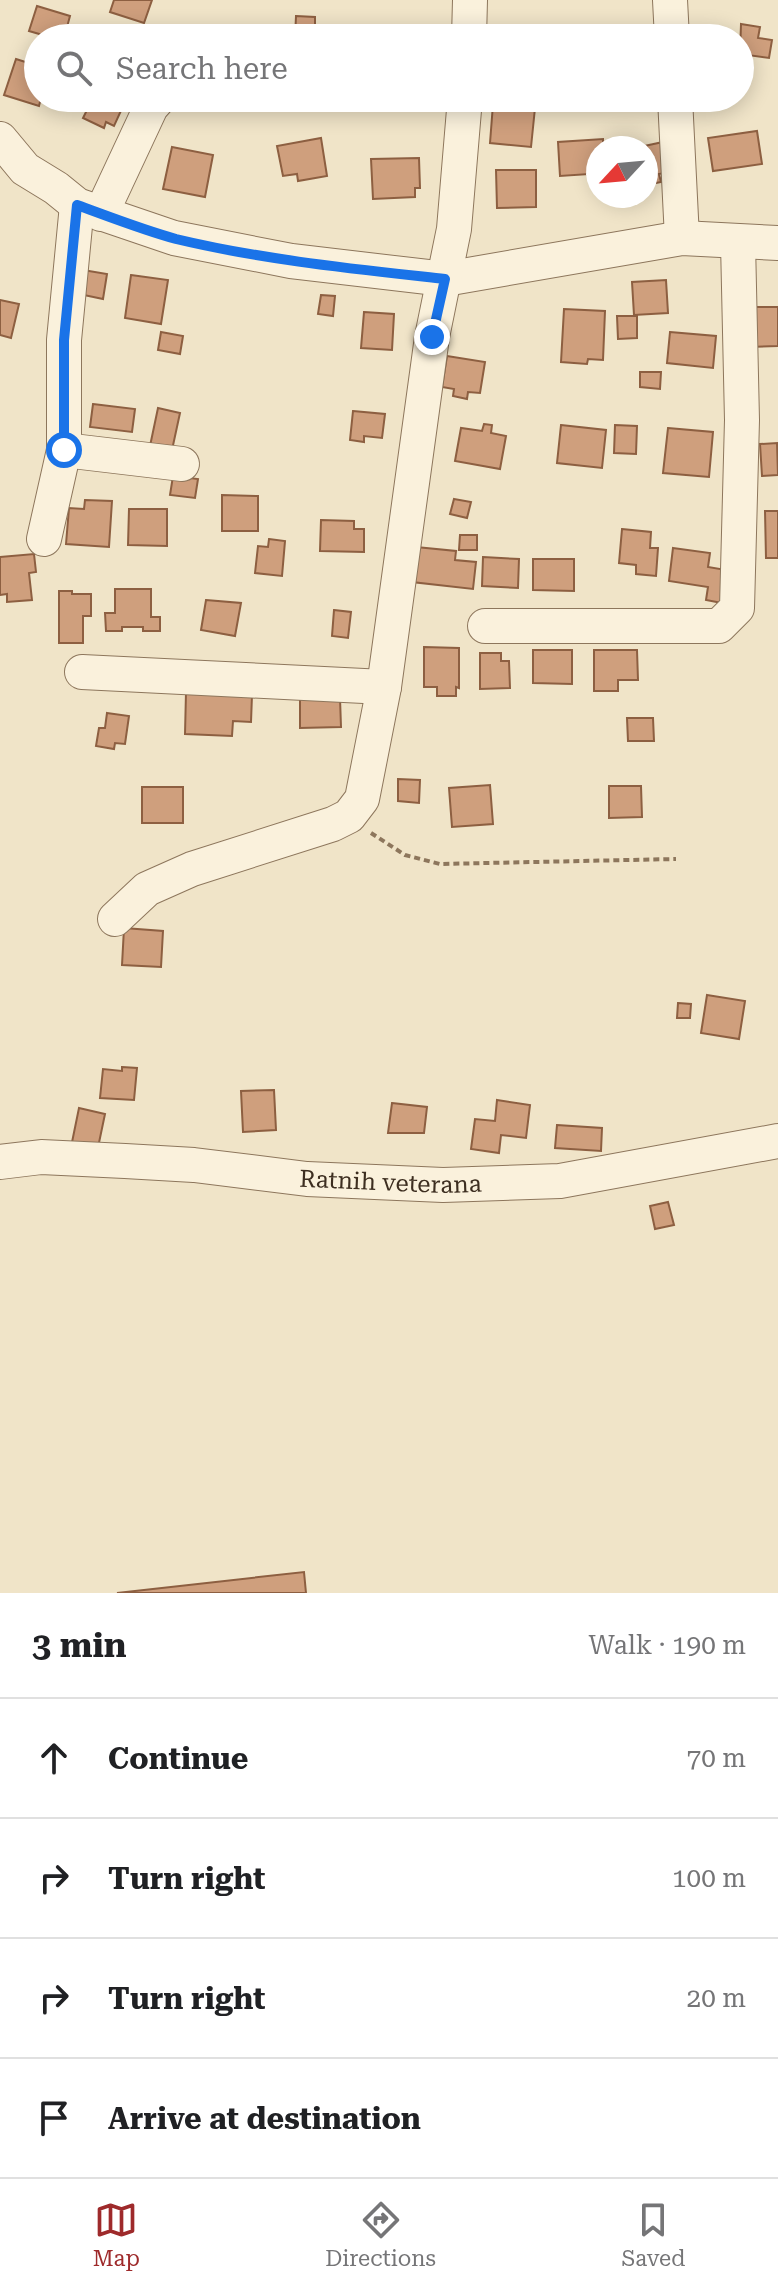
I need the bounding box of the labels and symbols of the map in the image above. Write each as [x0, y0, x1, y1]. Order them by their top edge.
north arrow [586, 136, 658, 208]
route end [414, 319, 450, 355]
route start [46, 432, 82, 468]
street label: Ratnih veterana [299, 1165, 482, 1199]

